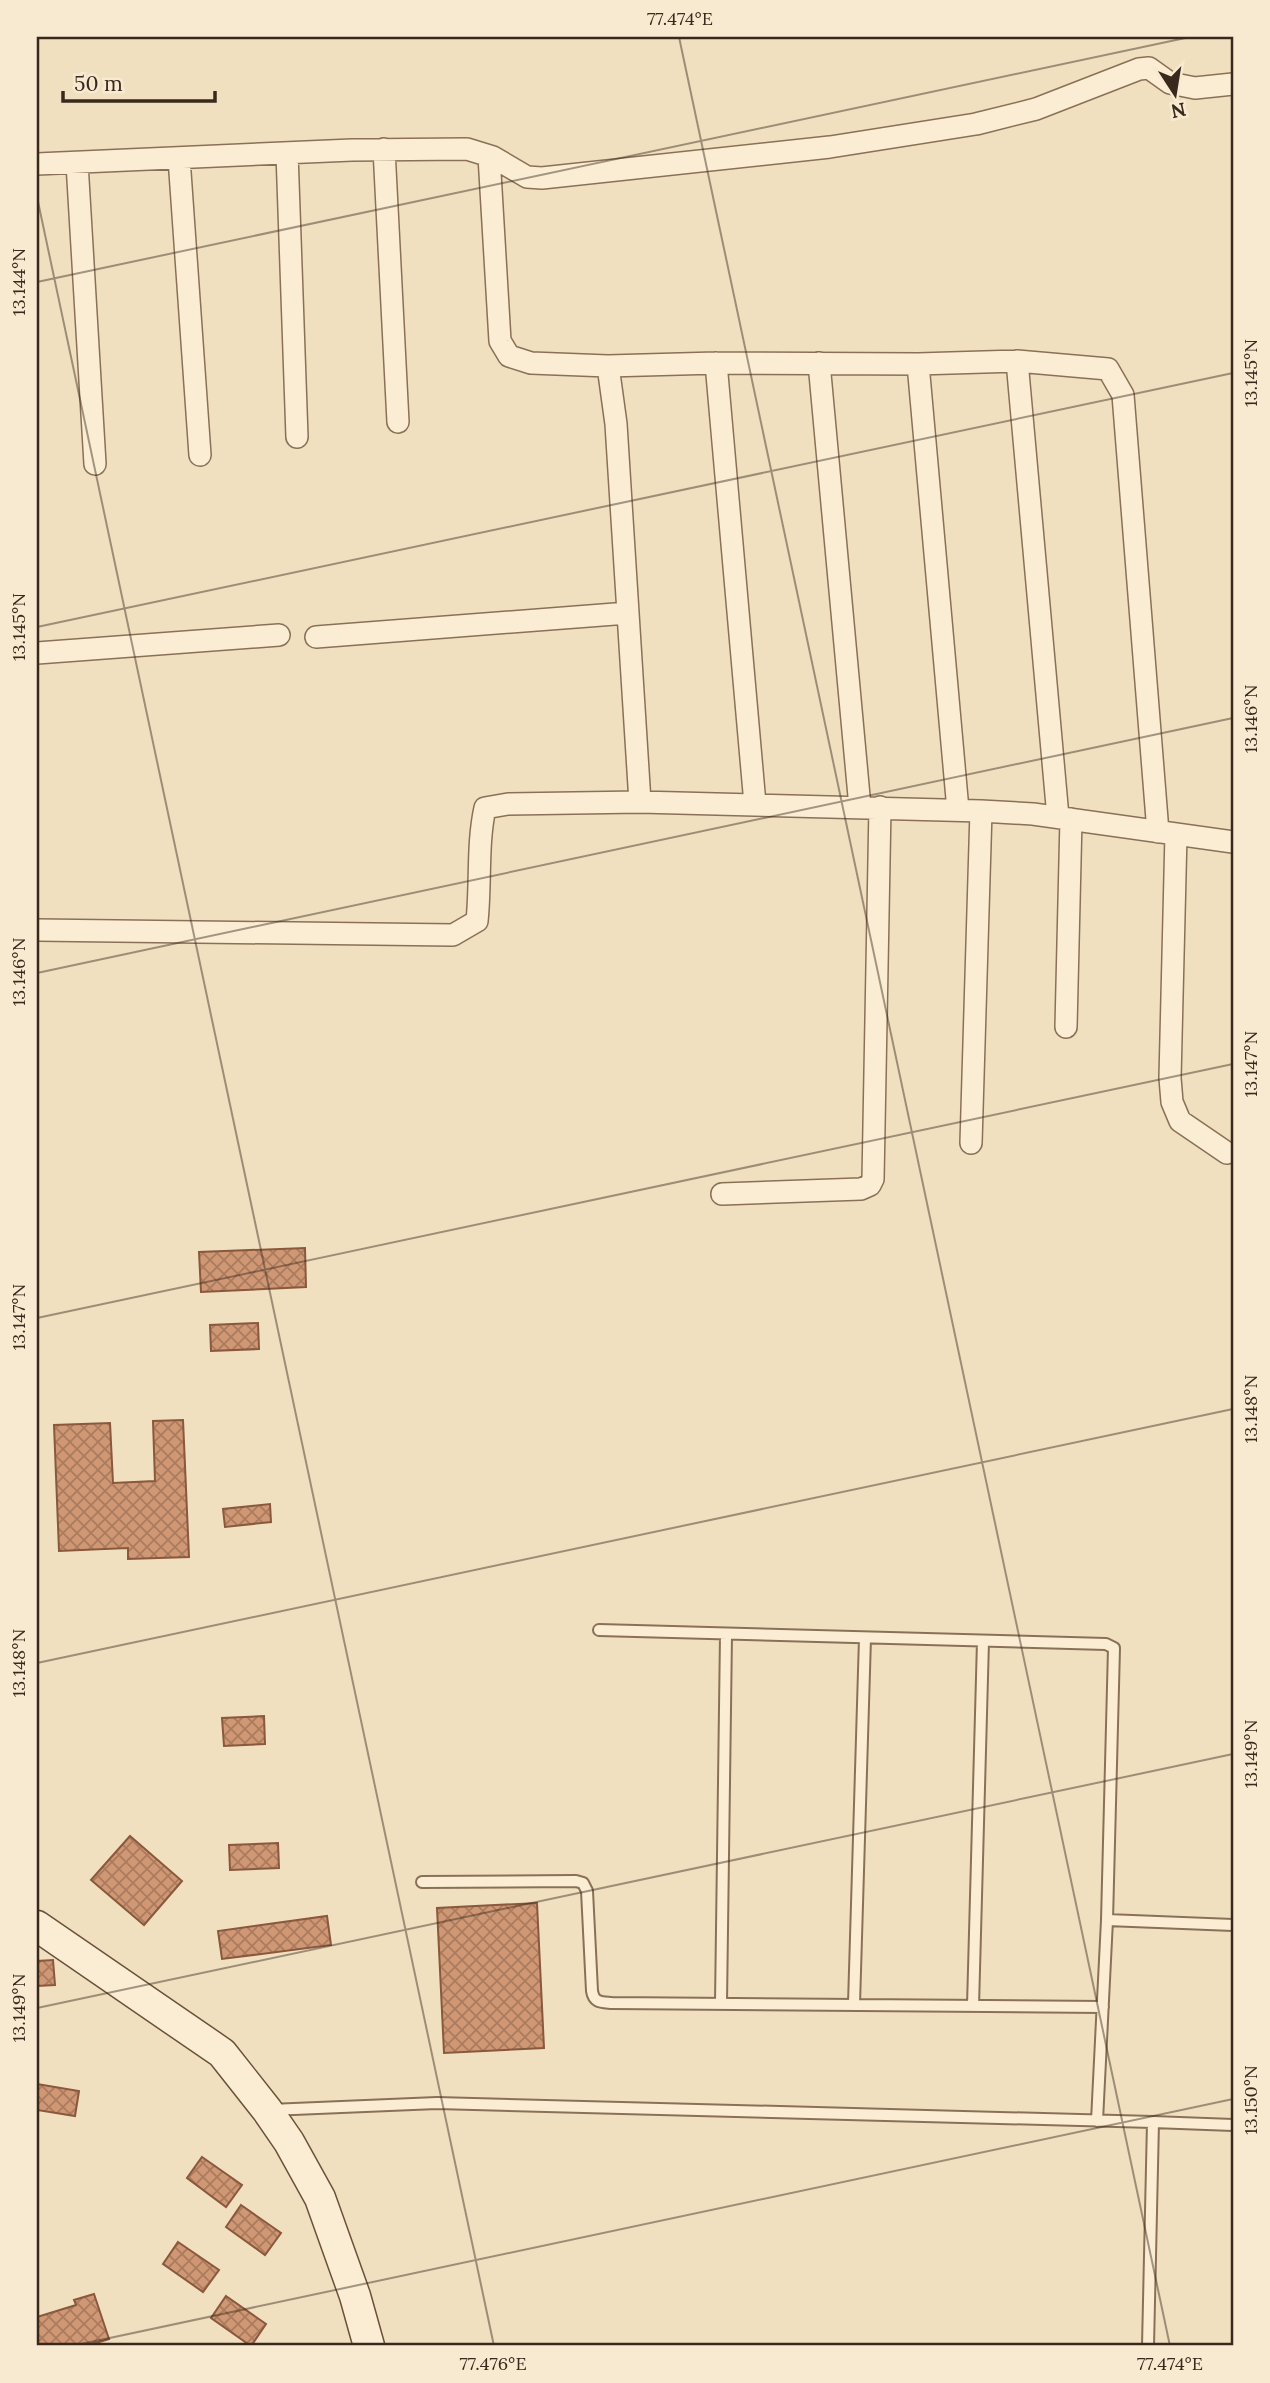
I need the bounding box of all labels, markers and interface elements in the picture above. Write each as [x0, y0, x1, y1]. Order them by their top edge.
text: 77.474°E [647, 7, 713, 30]
scale bar [63, 60, 215, 104]
north arrow [1140, 60, 1210, 130]
text: 50 m [74, 70, 123, 97]
text: N [1169, 97, 1188, 124]
text: 13.144°N [7, 248, 30, 316]
text: 13.145°N [1239, 339, 1262, 407]
text: 13.145°N [7, 593, 30, 661]
text: 13.146°N [1239, 685, 1262, 753]
text: 13.146°N [7, 938, 30, 1006]
text: 13.147°N [1239, 1031, 1262, 1097]
text: 13.147°N [7, 1284, 30, 1350]
text: 13.148°N [1239, 1375, 1262, 1443]
text: 13.148°N [7, 1629, 30, 1697]
text: 13.149°N [1239, 1720, 1262, 1788]
text: 13.149°N [7, 1974, 30, 2042]
text: 13.150°N [1239, 2065, 1262, 2135]
text: 77.476°E [459, 2352, 527, 2375]
text: 77.474°E [1137, 2352, 1203, 2375]

